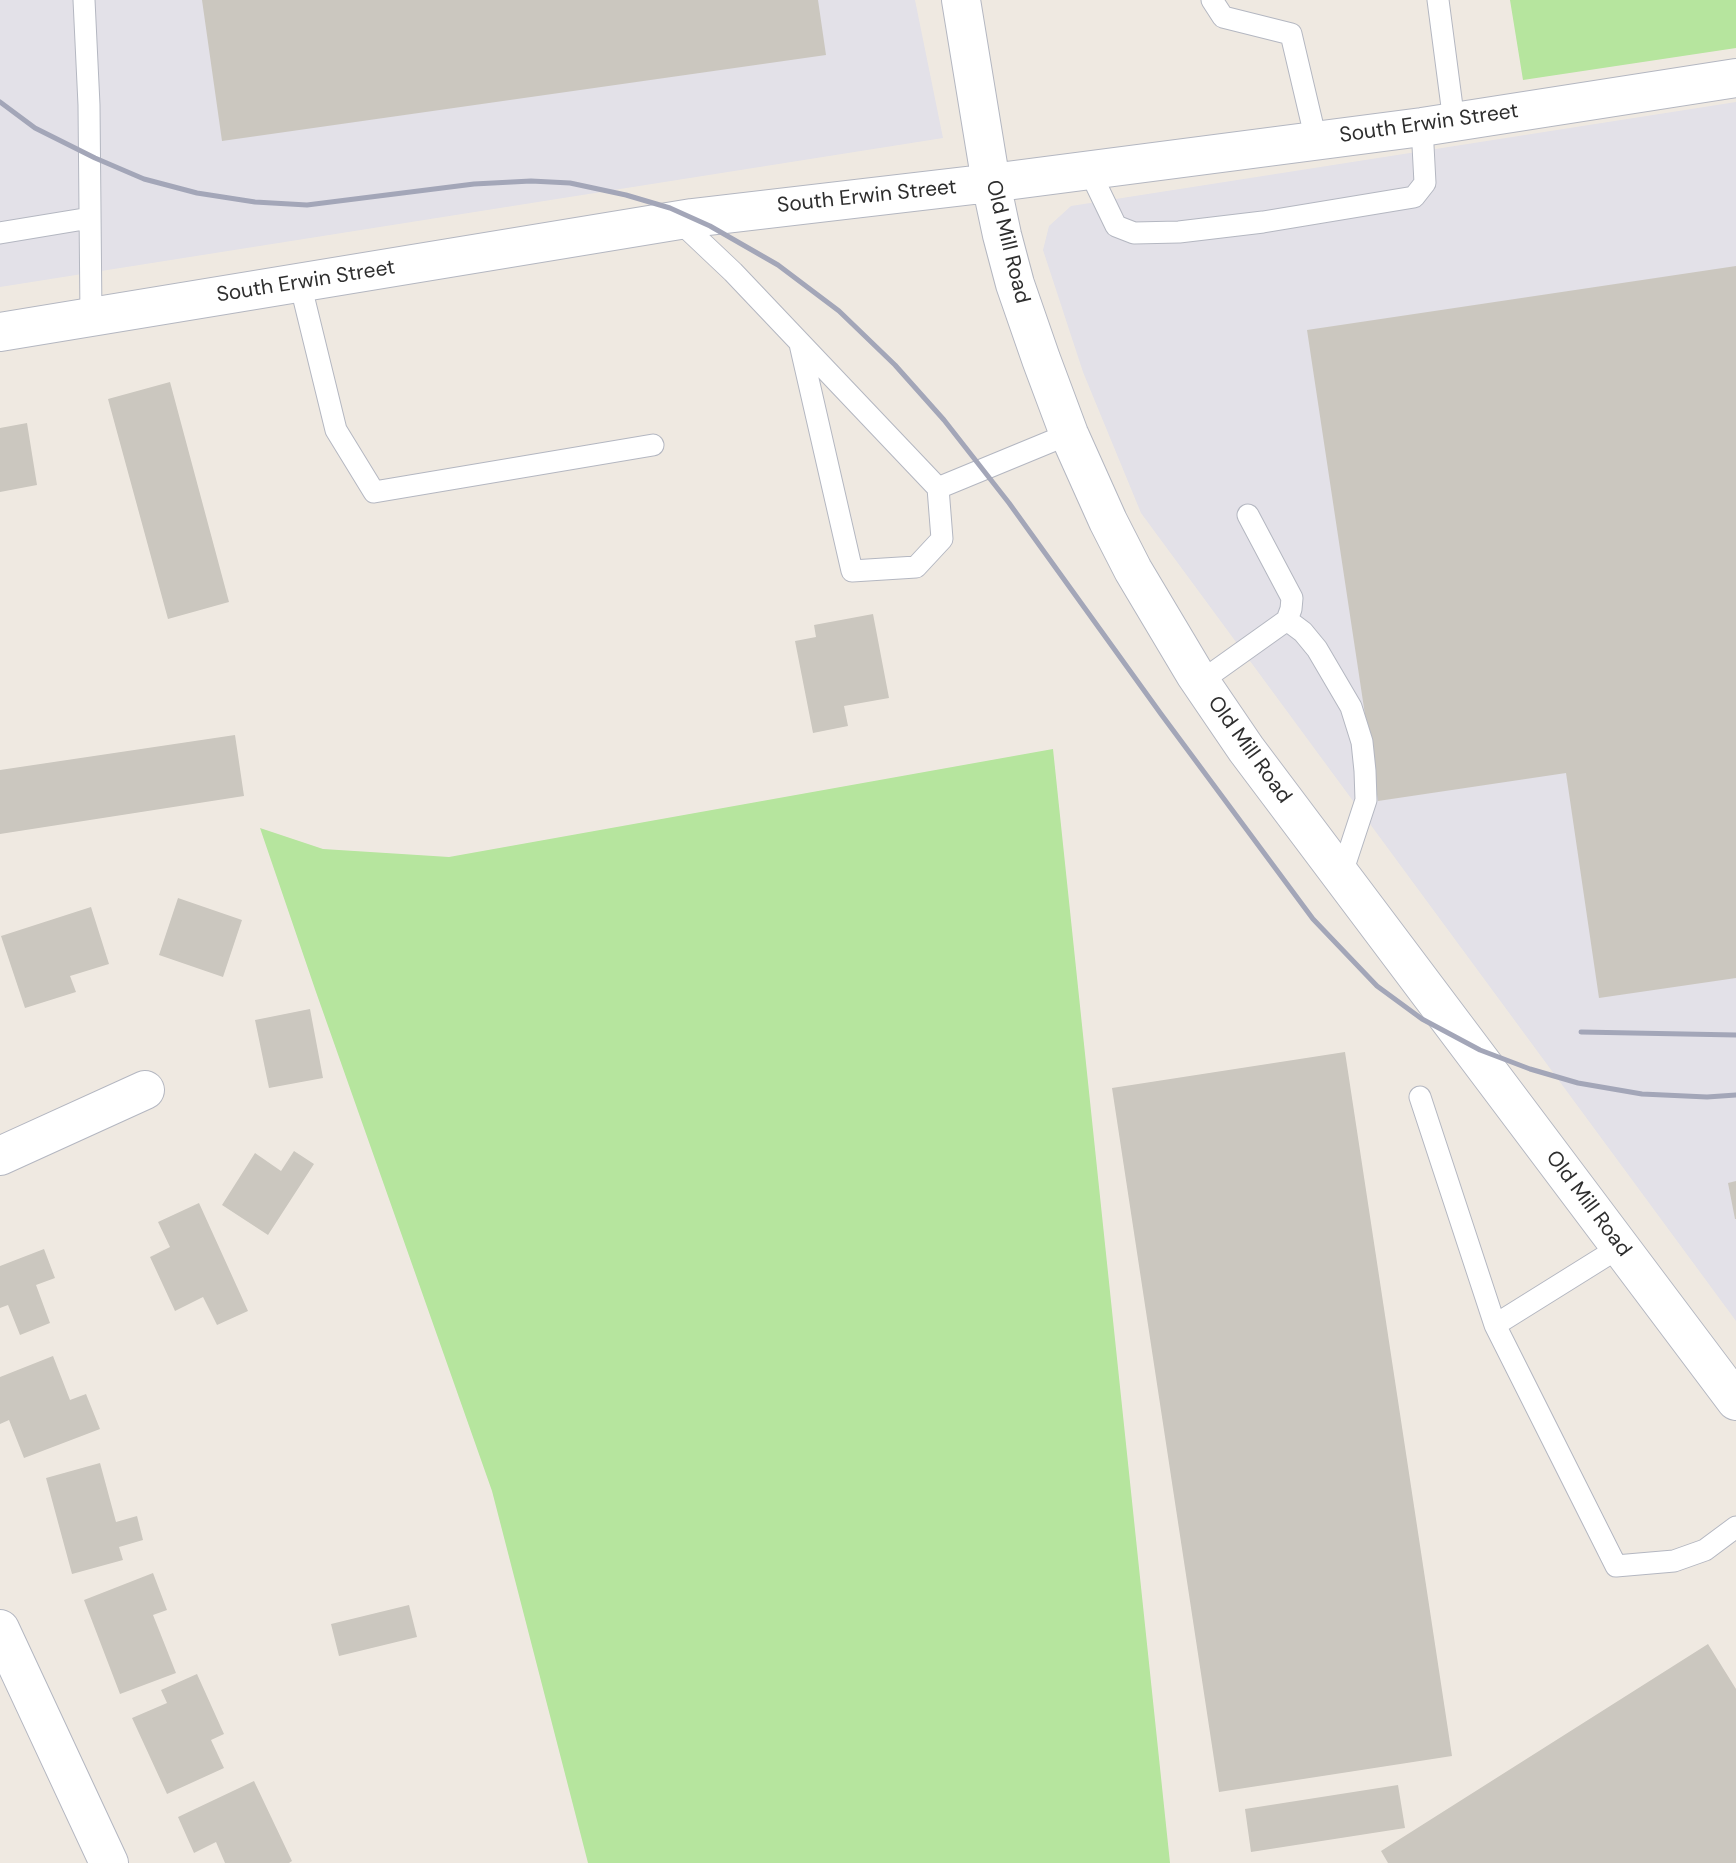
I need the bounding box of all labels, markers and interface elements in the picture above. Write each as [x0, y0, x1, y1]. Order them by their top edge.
street label: South Erwin Street [1338, 99, 1520, 149]
street label: South Erwin Street [776, 175, 958, 219]
street label: Old Mill Road [980, 178, 1034, 306]
street label: South Erwin Street [215, 255, 397, 309]
street label: Old Mill Road [1202, 692, 1296, 808]
street label: Old Mill Road [1540, 1146, 1636, 1262]

